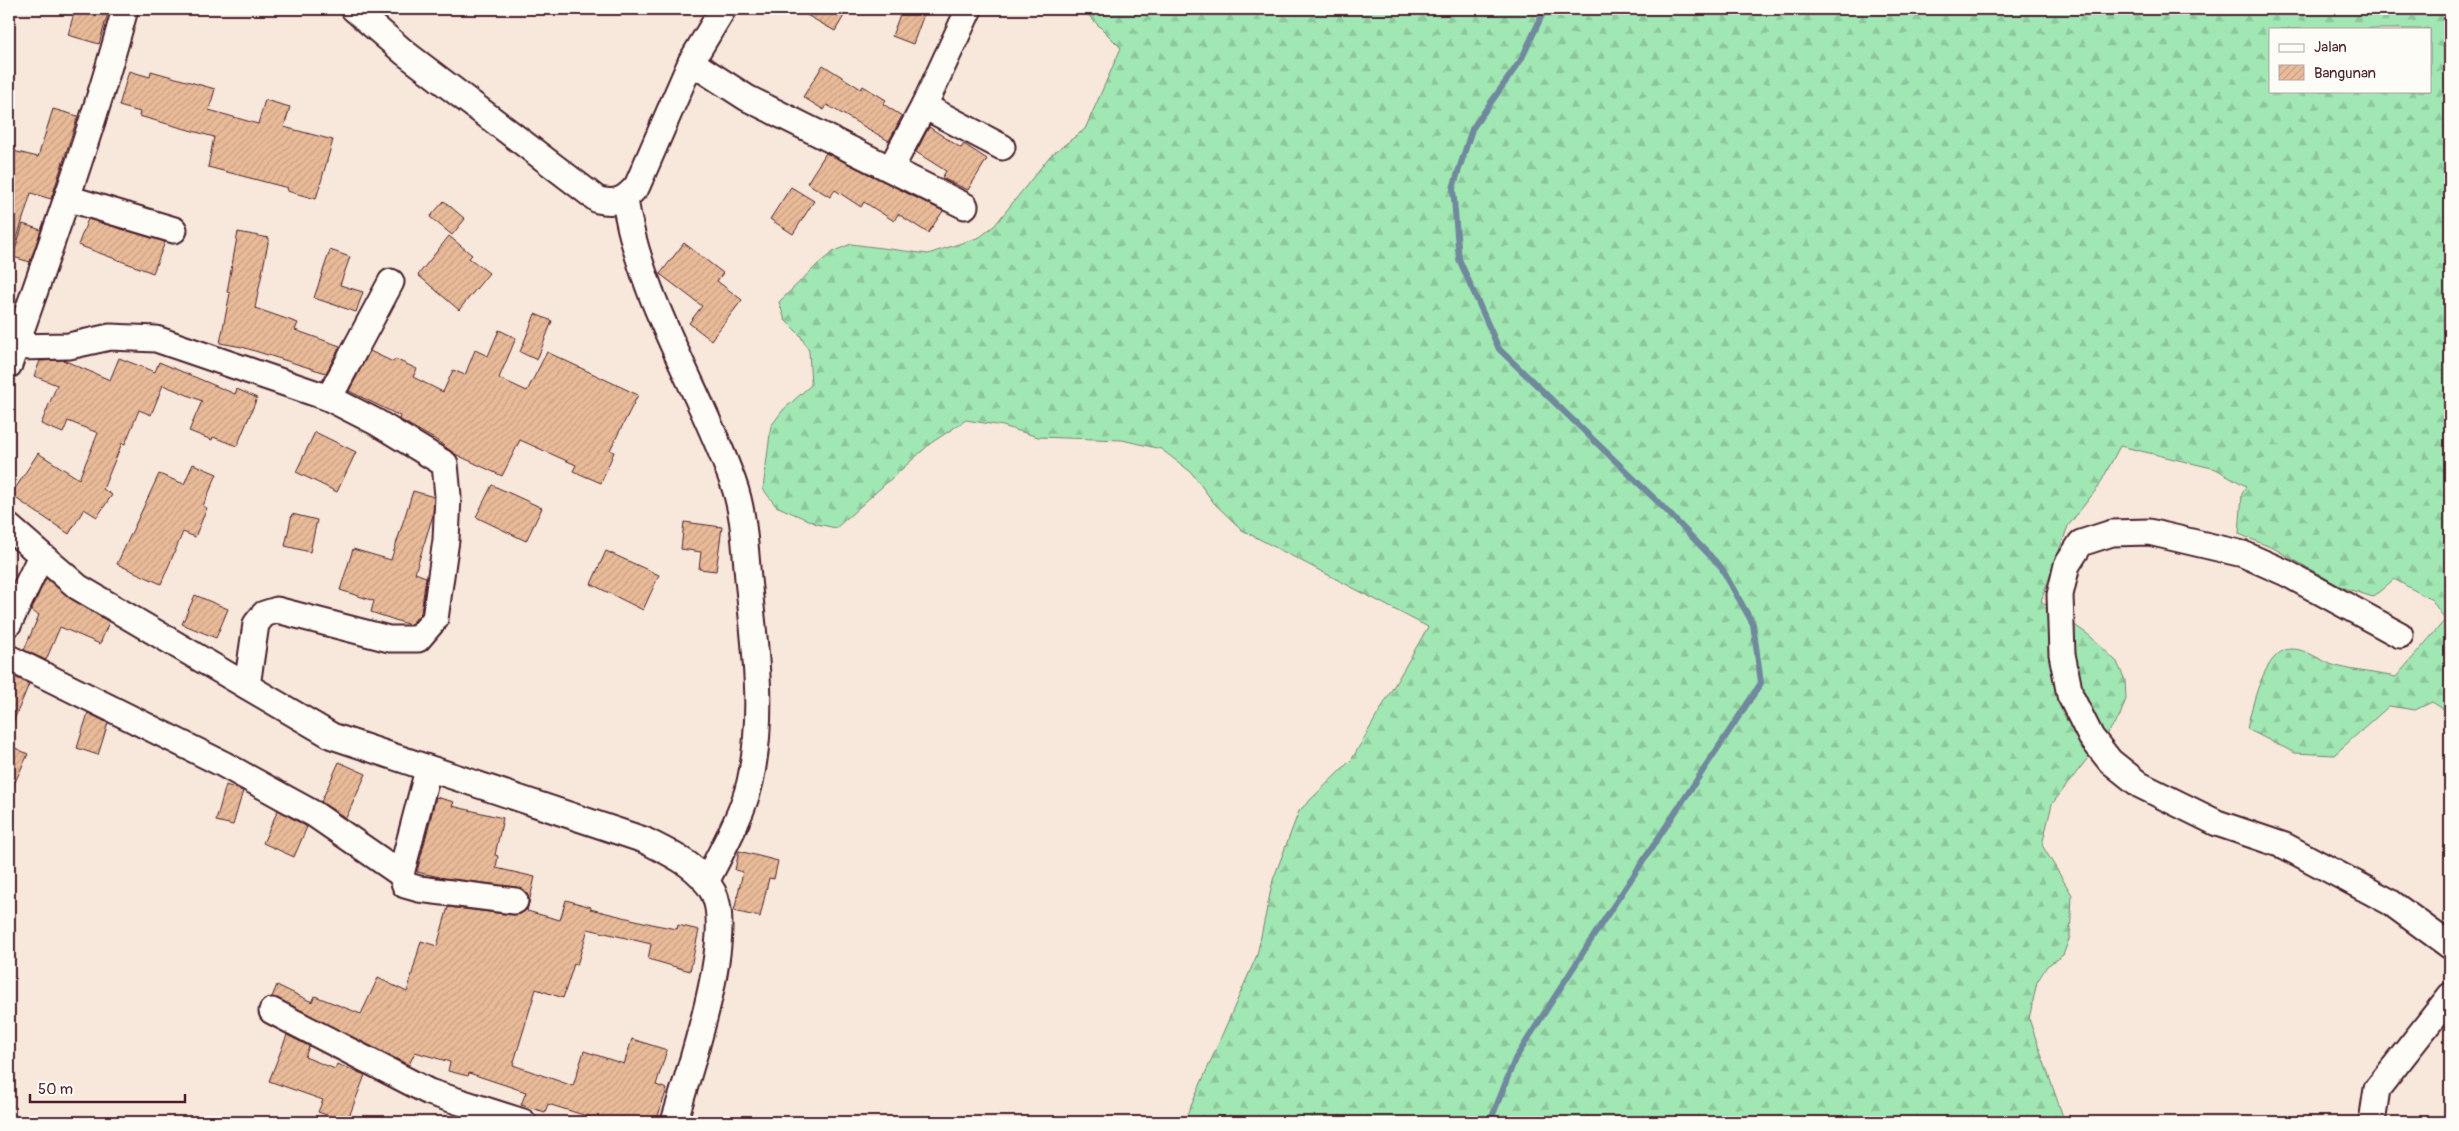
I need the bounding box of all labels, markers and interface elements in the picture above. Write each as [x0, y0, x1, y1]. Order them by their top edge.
legend [2269, 28, 2432, 92]
text: Jalan [2314, 38, 2347, 57]
text: Bangunan [2314, 64, 2376, 83]
scale bar [30, 1071, 185, 1103]
text: 50 m [38, 1080, 73, 1099]

